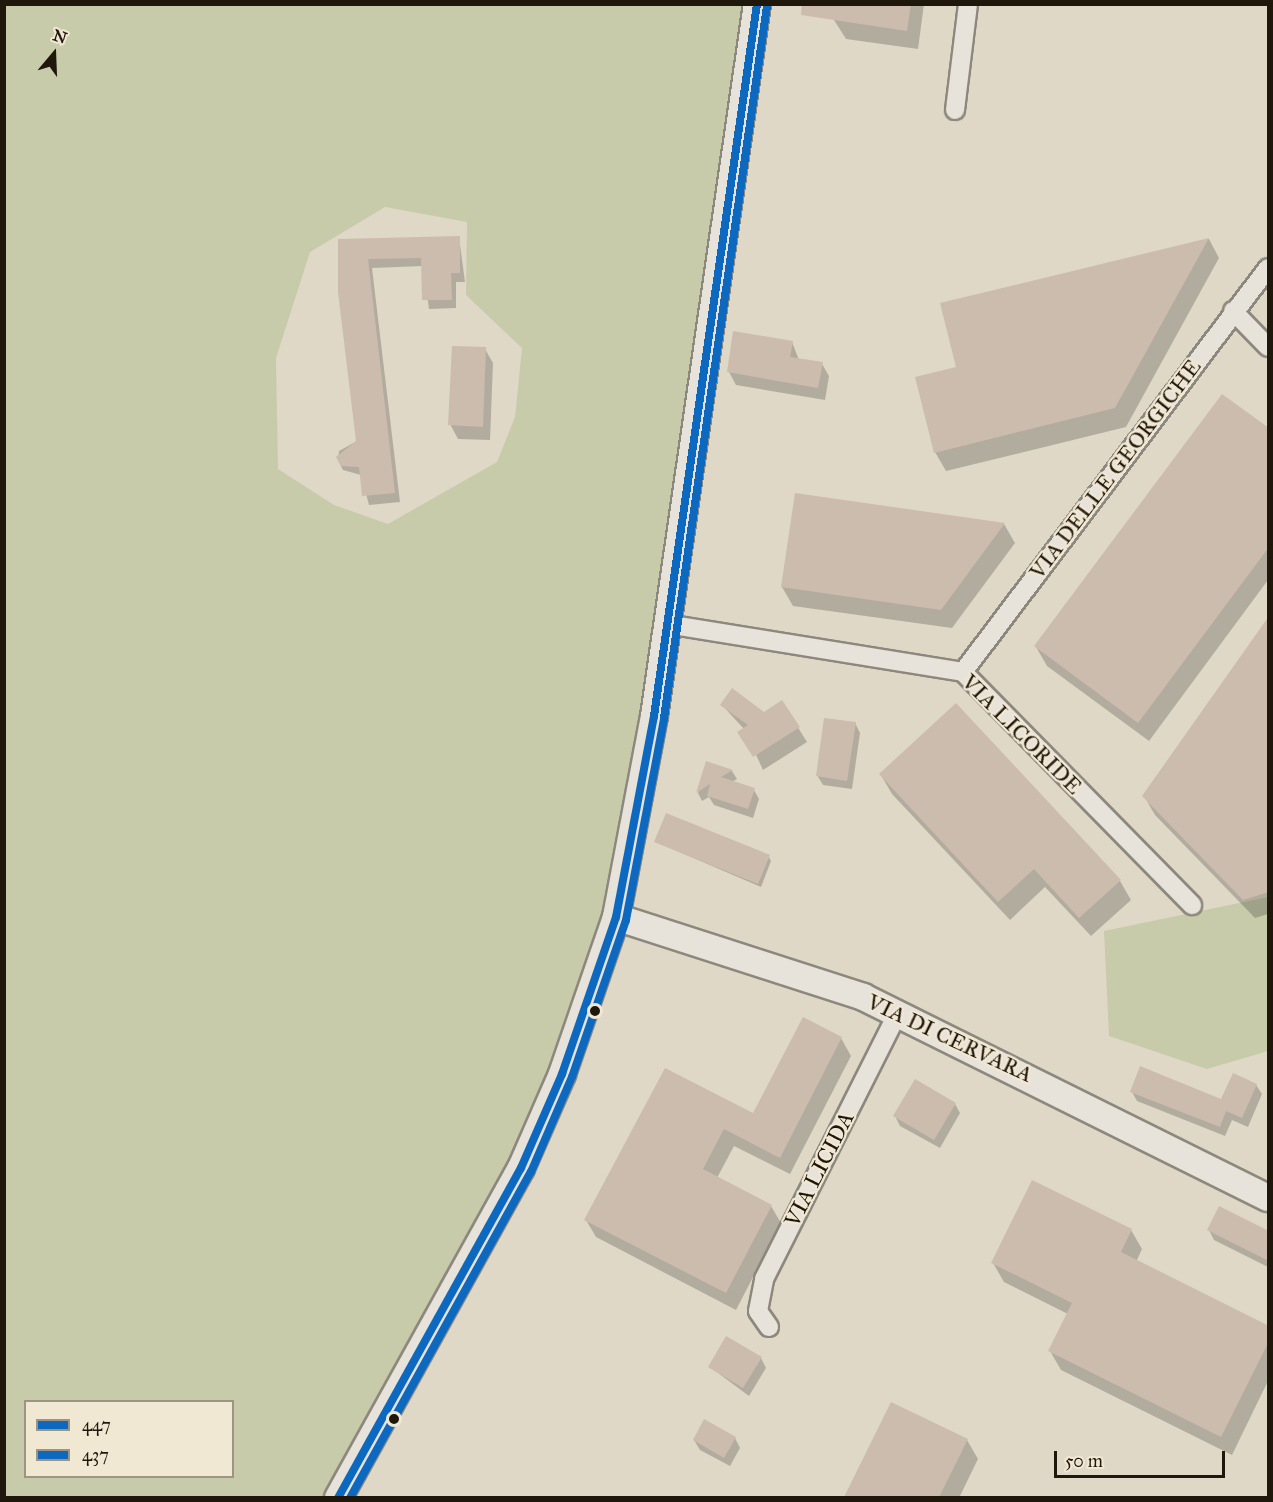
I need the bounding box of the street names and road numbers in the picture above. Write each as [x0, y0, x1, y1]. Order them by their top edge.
street label: VIA DELLE GEORGICHE [1024, 354, 1206, 584]
street label: VIA LICORIDE [956, 668, 1088, 800]
street label: VIA DI CERVARA [863, 988, 1037, 1088]
street label: VIA LICIDA [779, 1107, 859, 1231]

